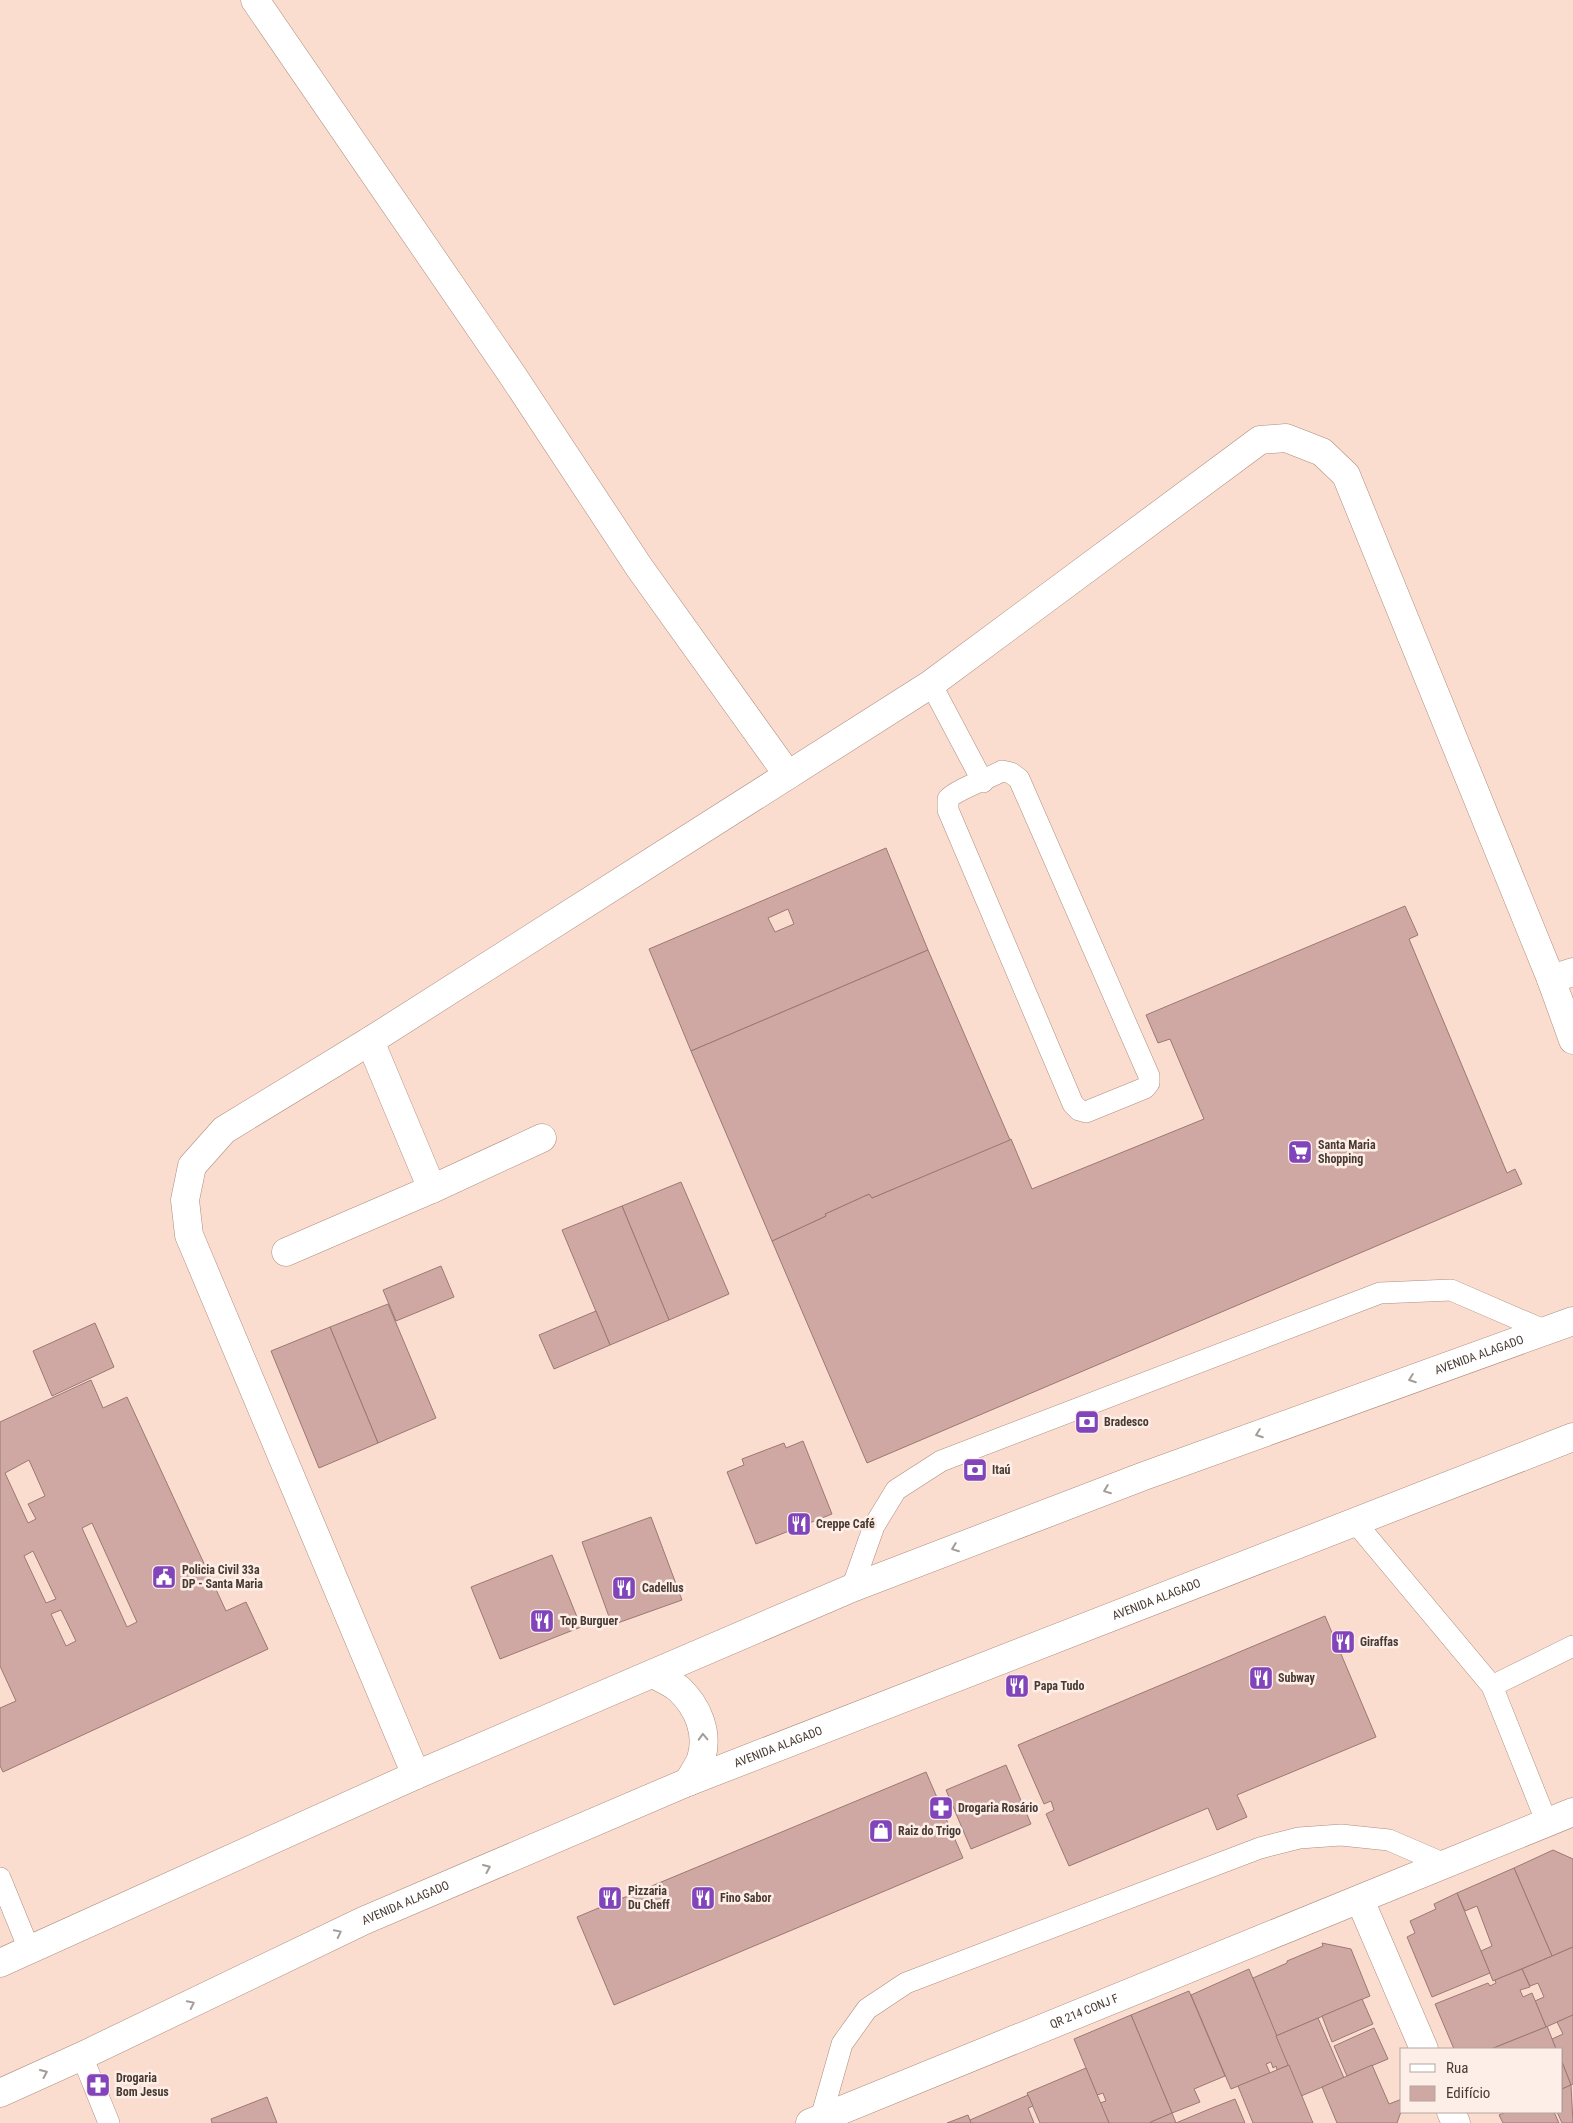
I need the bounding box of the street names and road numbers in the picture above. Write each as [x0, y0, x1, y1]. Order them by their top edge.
street label: AVENIDA ALAGADO [1433, 1332, 1526, 1377]
street label: AVENIDA ALAGADO [1110, 1576, 1203, 1623]
street label: AVENIDA ALAGADO [732, 1723, 824, 1770]
street label: AVENIDA ALAGADO [360, 1878, 451, 1928]
street label: QR 214 CONJ F [1048, 1991, 1121, 2031]

